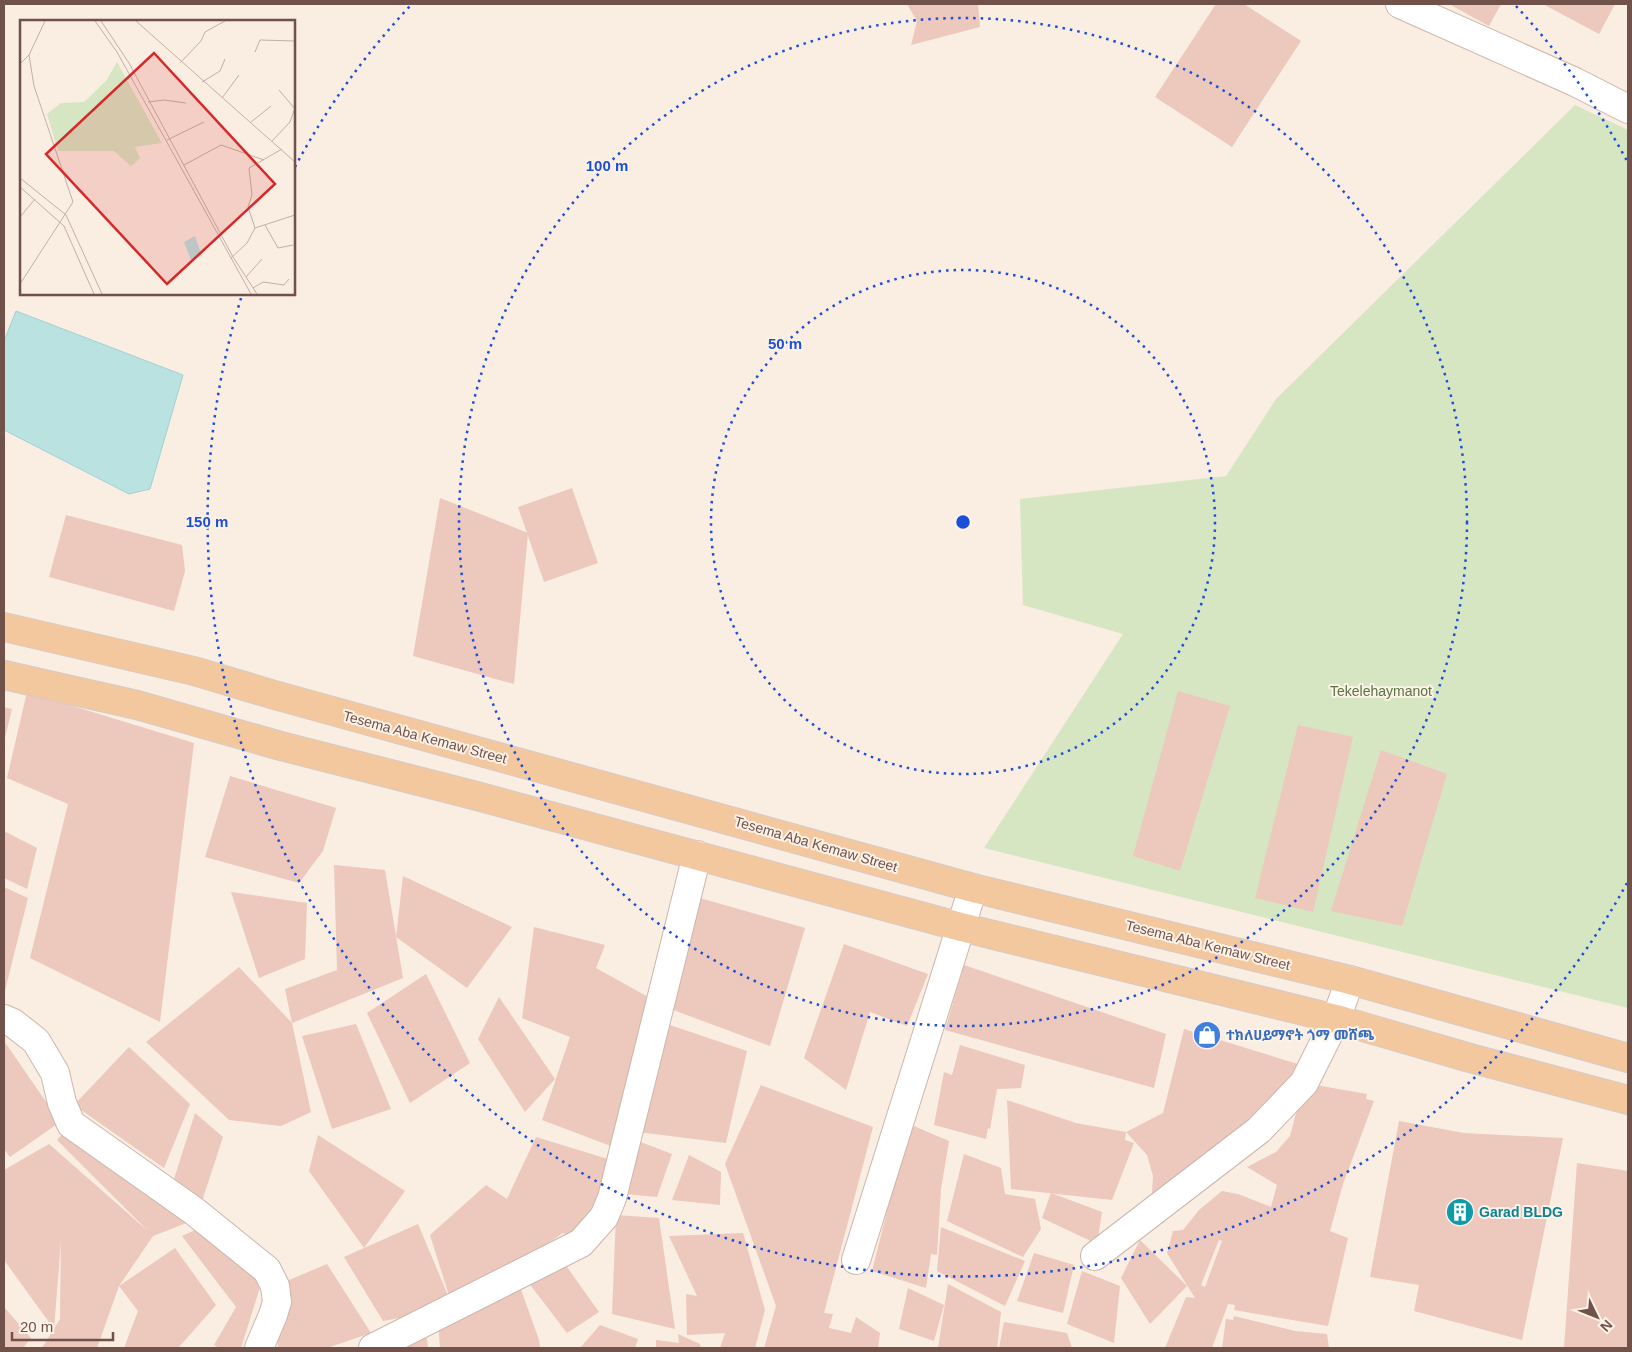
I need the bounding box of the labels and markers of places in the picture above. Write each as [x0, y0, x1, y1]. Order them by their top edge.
centre of rings [954, 513, 972, 531]
shop icon: ተክለሀይማኖት ጎማ መሸጫ [1192, 1020, 1222, 1050]
place label: ተክለሀይማኖት ጎማ መሸጫ [1226, 1027, 1375, 1043]
building icon: Garad BLDG [1445, 1197, 1475, 1227]
place label: Garad BLDG [1479, 1204, 1563, 1220]

